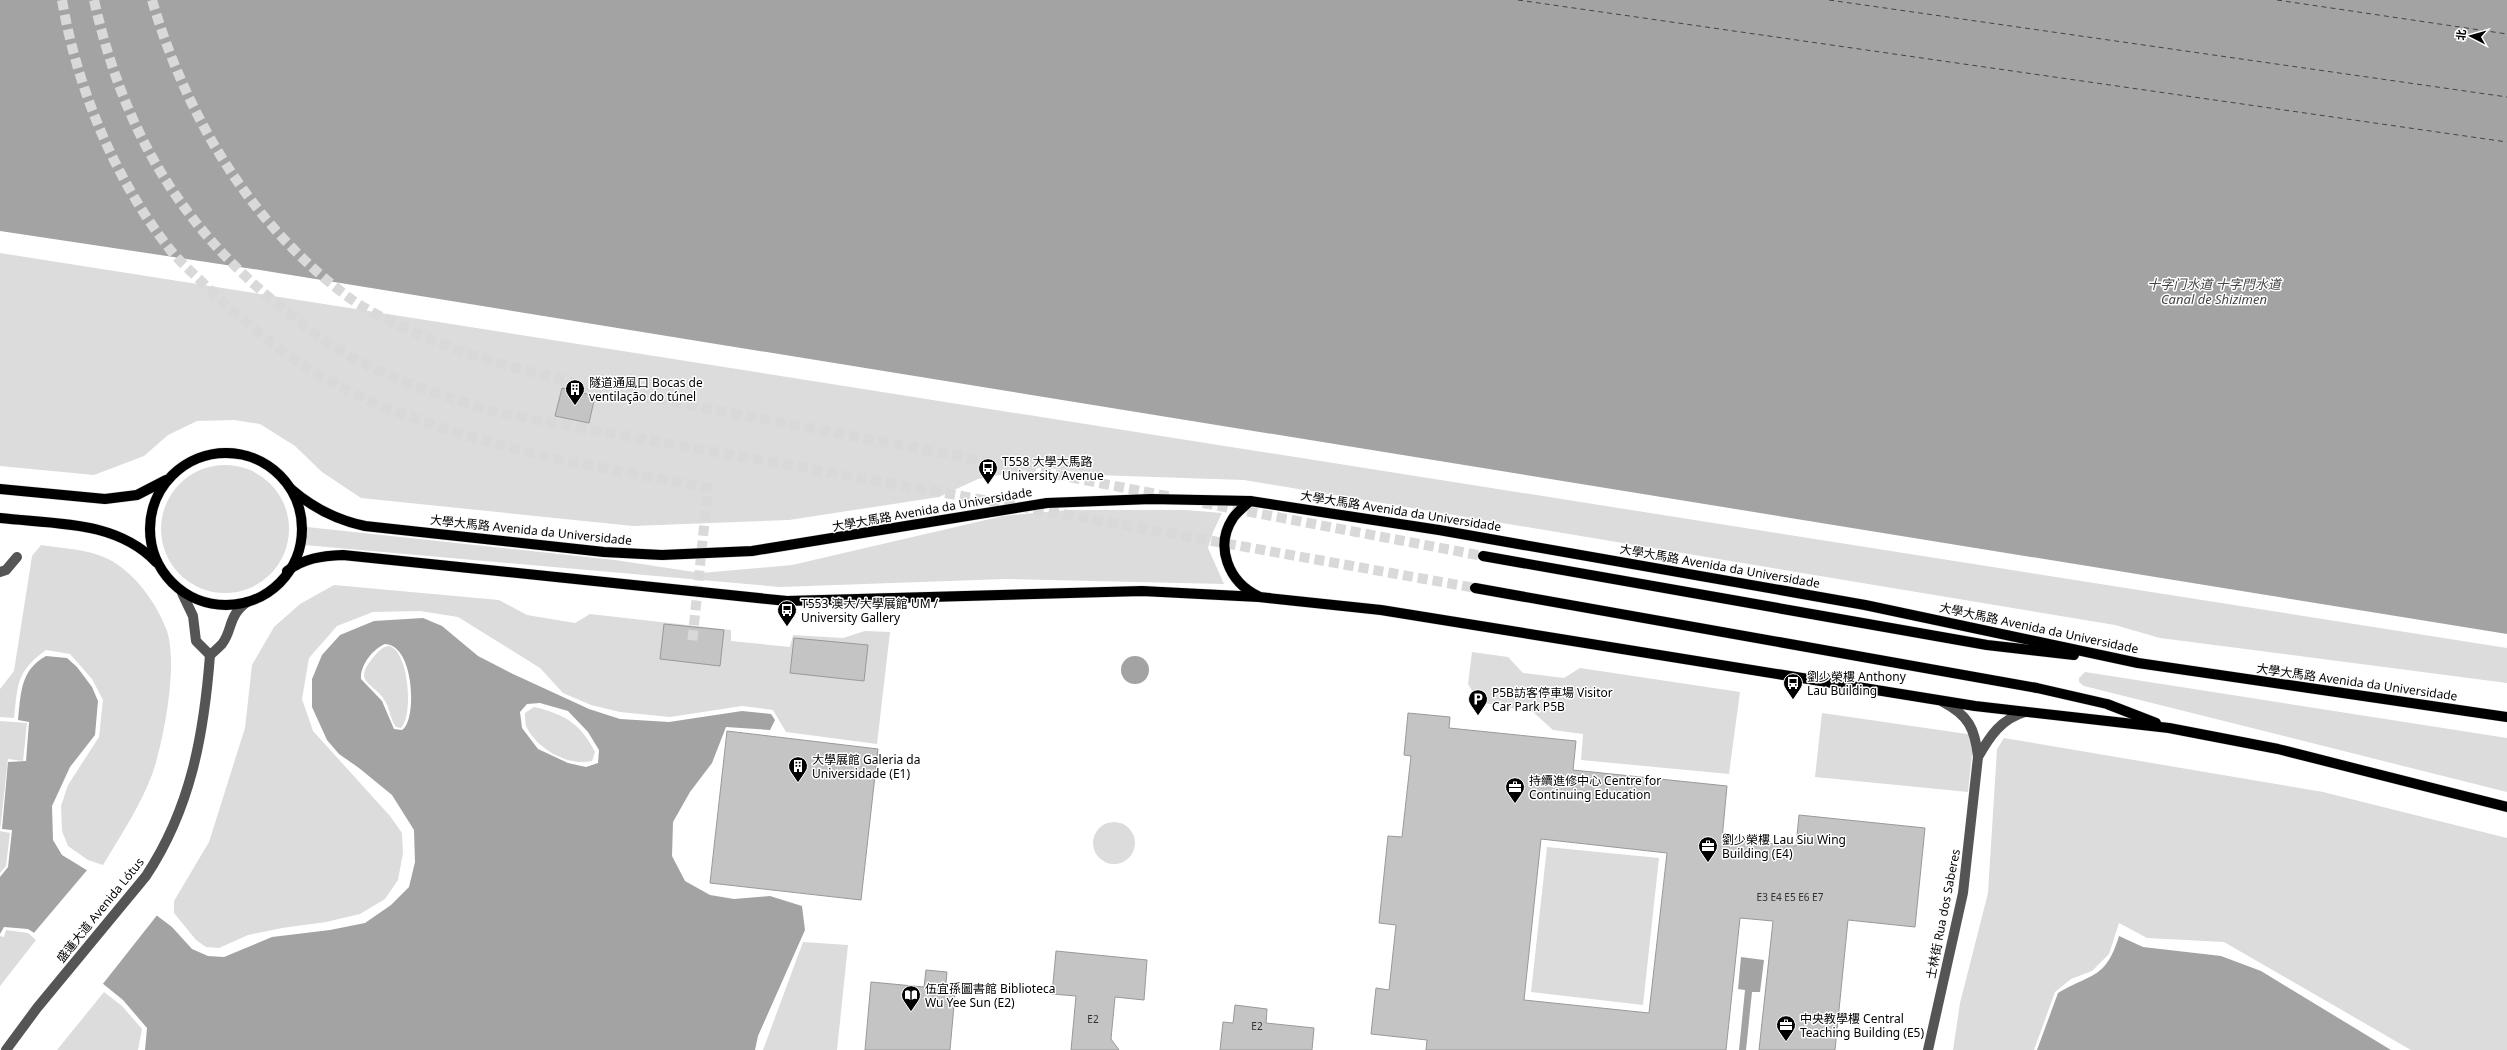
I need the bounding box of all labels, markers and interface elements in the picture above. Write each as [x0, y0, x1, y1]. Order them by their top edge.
north arrow [2451, 16, 2491, 56]
text: 北 [2453, 29, 2469, 41]
water label: 十字门水道 十字門水道 Canal de Shizimen [2147, 275, 2283, 308]
place label: 隧道通風口 Bocas de ventilação do túnel [589, 374, 703, 405]
building icon: 隧道通風口 Bocas de ventilação do túnel [564, 378, 586, 406]
place label: T558 大學大馬路 University Avenue [1002, 453, 1104, 484]
bus stop icon: T558 大學大馬路 University Avenue [977, 457, 999, 485]
street label: 大學大馬路 Avenida da Universidade [831, 483, 1034, 535]
street label: 大學大馬路 Avenida da Universidade [1299, 487, 1503, 535]
street label: 大學大馬路 Avenida da Universidade [429, 511, 633, 549]
street label: 大學大馬路 Avenida da Universidade [1619, 540, 1822, 592]
place label: T553 澳大/大學展館 UM / University Gallery [801, 595, 939, 626]
bus stop icon: T553 澳大/大學展館 UM / University Gallery [776, 599, 798, 627]
street label: 大學大馬路 Avenida da Universidade [1938, 599, 2140, 657]
street label: 大學大馬路 Avenida da Universidade [2255, 659, 2459, 705]
place label: 劉少榮樓 Anthony Lau Building [1807, 668, 1907, 699]
bus stop icon: 劉少榮樓 Anthony Lau Building [1782, 672, 1804, 700]
place label: P5B訪客停車場 Visitor Car Park P5B [1492, 684, 1613, 715]
parking icon: P5B訪客停車場 Visitor Car Park P5B [1467, 688, 1489, 716]
place label: 大學展館 Galeria da Universidade (E1) [812, 751, 920, 782]
building icon: 大學展館 Galeria da Universidade (E1) [787, 755, 809, 783]
place label: 持續進修中心 Centre for Continuing Education [1529, 772, 1661, 803]
office icon: 持續進修中心 Centre for Continuing Education [1504, 776, 1526, 804]
place label: 劉少榮樓 Lau Siu Wing Building (E4) [1722, 831, 1846, 862]
office icon: 劉少榮樓 Lau Siu Wing Building (E4) [1697, 835, 1719, 863]
street label: 士林街 Rua dos Saberes [1922, 847, 1964, 980]
street label: 盛蓮大道 Avenida Lótus [52, 854, 148, 966]
house number: E3 E4 E5 E6 E7 [1757, 890, 1824, 904]
place label: 伍宜孫圖書館 Biblioteca Wu Yee Sun (E2) [925, 980, 1055, 1011]
library icon: 伍宜孫圖書館 Biblioteca Wu Yee Sun (E2) [900, 984, 922, 1012]
place label: 中央教學樓 Central Teaching Building (E5) [1800, 1010, 1924, 1041]
house number: E2 [1087, 1012, 1099, 1026]
office icon: 中央教學樓 Central Teaching Building (E5) [1775, 1014, 1797, 1042]
house number: E2 [1251, 1019, 1263, 1033]

